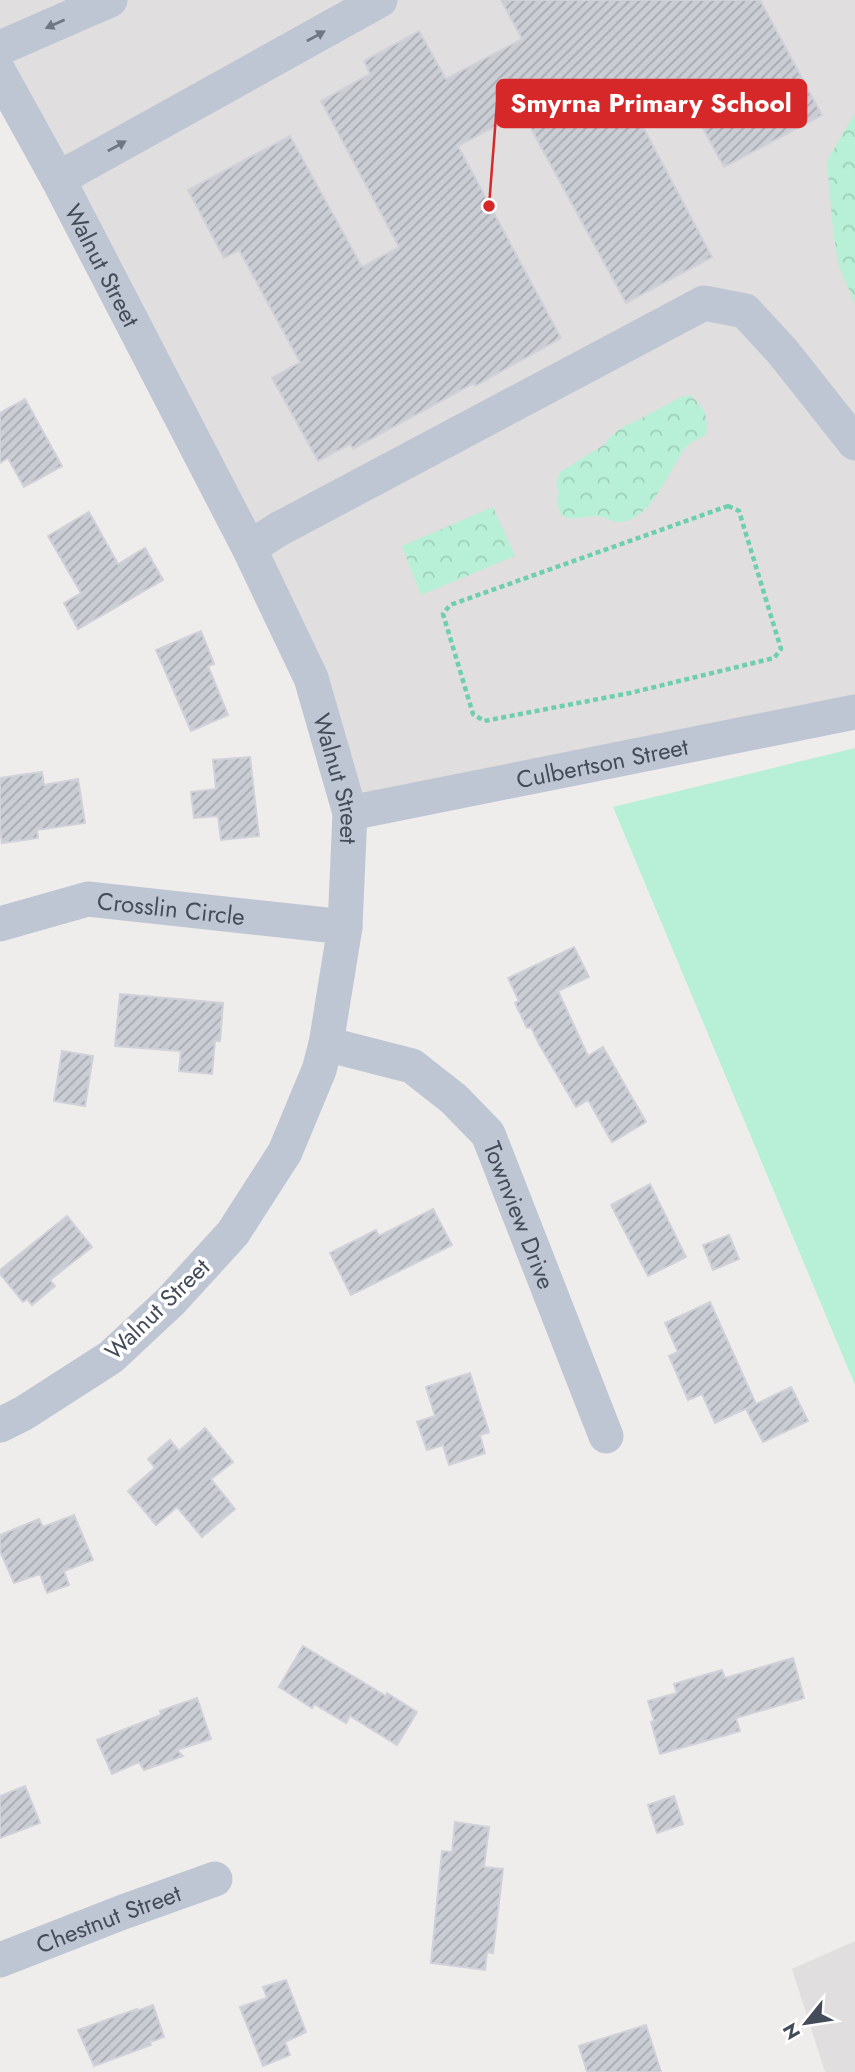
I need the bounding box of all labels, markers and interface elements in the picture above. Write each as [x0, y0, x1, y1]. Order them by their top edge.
one-way arrow [45, 18, 65, 30]
one-way arrow [307, 30, 326, 42]
callout: Smyrna Primary School [497, 80, 806, 127]
text: Smyrna Primary School [510, 84, 792, 122]
one-way arrow [108, 140, 127, 152]
street label: Walnut Street [56, 198, 149, 333]
street label: Walnut Street [305, 709, 367, 845]
street label: Culbertson Street [513, 728, 691, 797]
street label: Crosslin Circle [95, 883, 247, 933]
street label: Townview Drive [475, 1136, 564, 1294]
street label: Walnut Street [97, 1250, 217, 1368]
street label: Chestnut Street [31, 1875, 186, 1962]
north arrow [771, 1988, 841, 2058]
text: N [776, 2018, 807, 2045]

